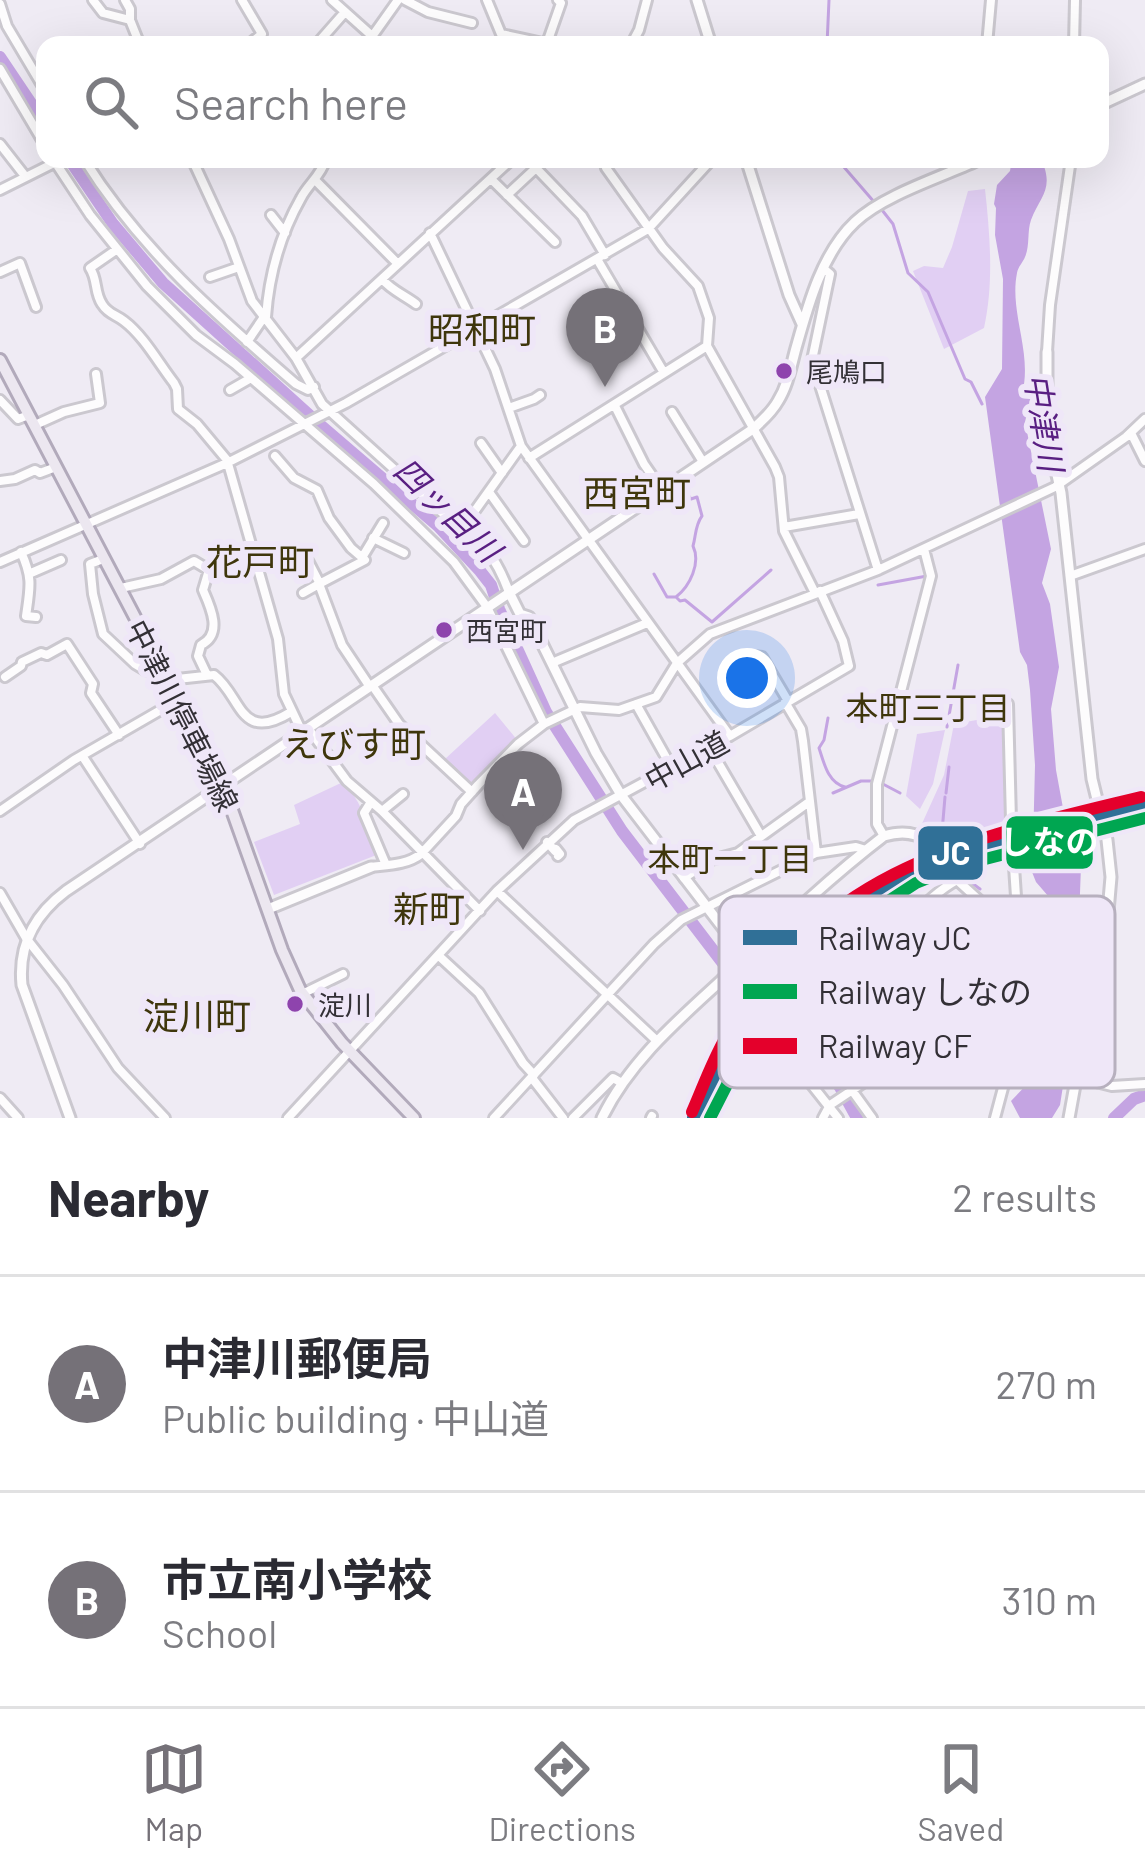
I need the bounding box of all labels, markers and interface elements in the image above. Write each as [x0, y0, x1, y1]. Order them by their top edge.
search box [36, 36, 1109, 168]
icon: search [78, 69, 144, 135]
text: Search here [174, 75, 408, 129]
pin: B [566, 288, 644, 387]
district label: 昭和町 [428, 307, 536, 350]
place label: 尾鳩口 [806, 355, 887, 387]
marker: 尾鳩口 [773, 360, 795, 382]
water label: 中津川 [1018, 370, 1073, 477]
water label: 四ッ目川 [387, 449, 512, 571]
district label: 西宮町 [583, 470, 691, 513]
district label: 花戸町 [206, 539, 314, 582]
street label: 中津川停車場線 [119, 613, 247, 817]
place label: 西宮町 [466, 614, 547, 646]
marker: 西宮町 [433, 619, 455, 641]
your location [717, 648, 777, 708]
district label: 本町三丁目 [846, 687, 1011, 727]
district label: えびす町 [282, 721, 426, 764]
street label: 中山道 [638, 722, 734, 798]
pin: A [484, 751, 562, 850]
line badge: しなの [1004, 814, 1095, 871]
text: しなの [1000, 821, 1099, 861]
line badge: JC [916, 824, 985, 882]
text: JC [931, 832, 971, 872]
district label: 本町一丁目 [648, 838, 813, 878]
district label: 新町 [393, 886, 465, 929]
legend [719, 896, 1115, 1088]
text: Railway JC [818, 917, 972, 957]
text: Railway しなの [818, 971, 1032, 1011]
place label: 淀川 [318, 988, 372, 1020]
district label: 淀川町 [143, 993, 251, 1036]
marker: 淀川 [284, 993, 306, 1015]
text: Railway CF [818, 1025, 972, 1065]
text: Nearby [48, 1166, 209, 1227]
text: 2 results [952, 1173, 1097, 1220]
text: 中津川郵便局 [162, 1330, 432, 1384]
text: A [74, 1360, 100, 1407]
text: 270 m [996, 1360, 1097, 1407]
text: Public building · 中山道 [162, 1394, 549, 1441]
text: 市立南小学校 [162, 1551, 432, 1605]
text: B [75, 1576, 99, 1623]
text: 310 m [1001, 1576, 1097, 1623]
text: School [162, 1609, 277, 1656]
tab: Map [141, 1736, 207, 1848]
tab: Directions [488, 1736, 636, 1848]
tab: Saved [918, 1736, 1004, 1848]

